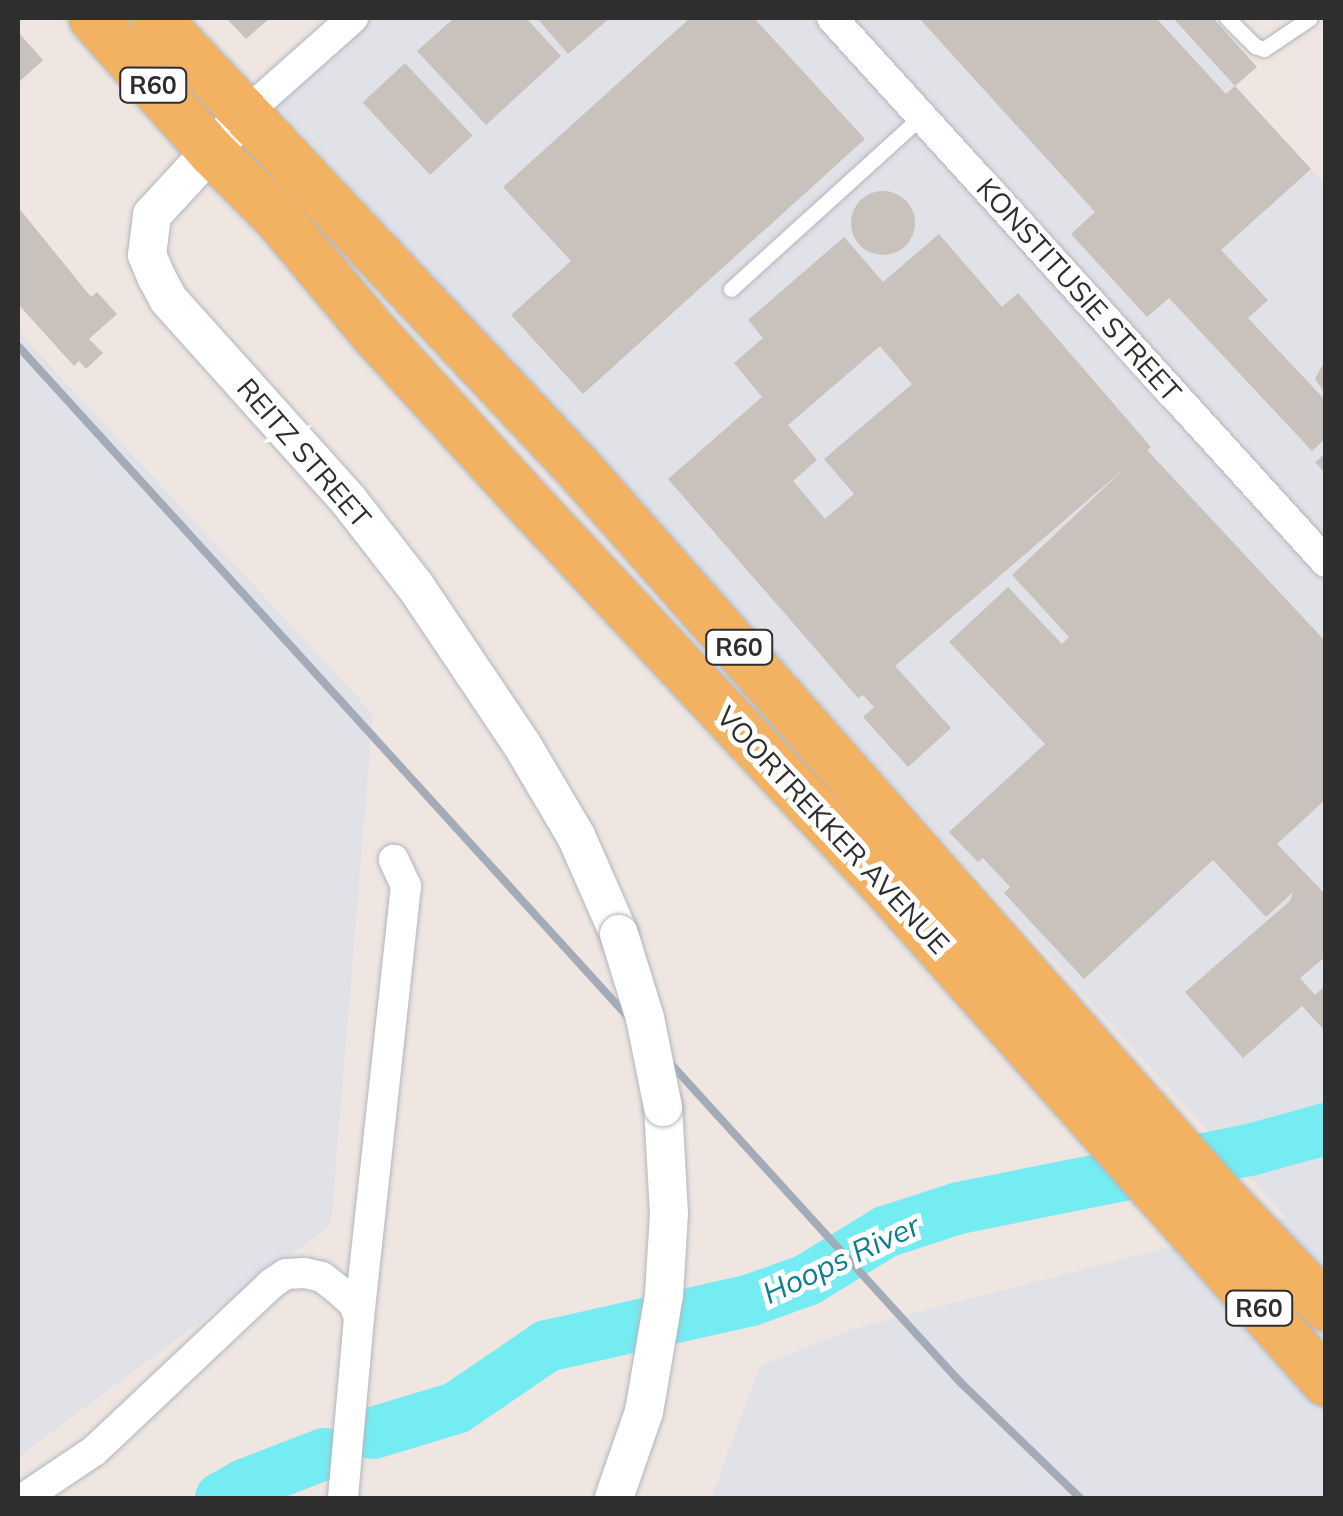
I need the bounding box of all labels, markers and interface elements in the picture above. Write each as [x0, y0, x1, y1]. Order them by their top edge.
road number: R60 [118, 65, 188, 105]
street label: KONSTITUSIE STREET [970, 171, 1188, 409]
street label: REITZ STREET [230, 372, 378, 534]
road number: R60 [704, 627, 774, 667]
street label: VOORTREKKER AVENUE [710, 700, 956, 960]
water label: Hoops River [757, 1207, 925, 1311]
road number: R60 [1224, 1288, 1294, 1328]

